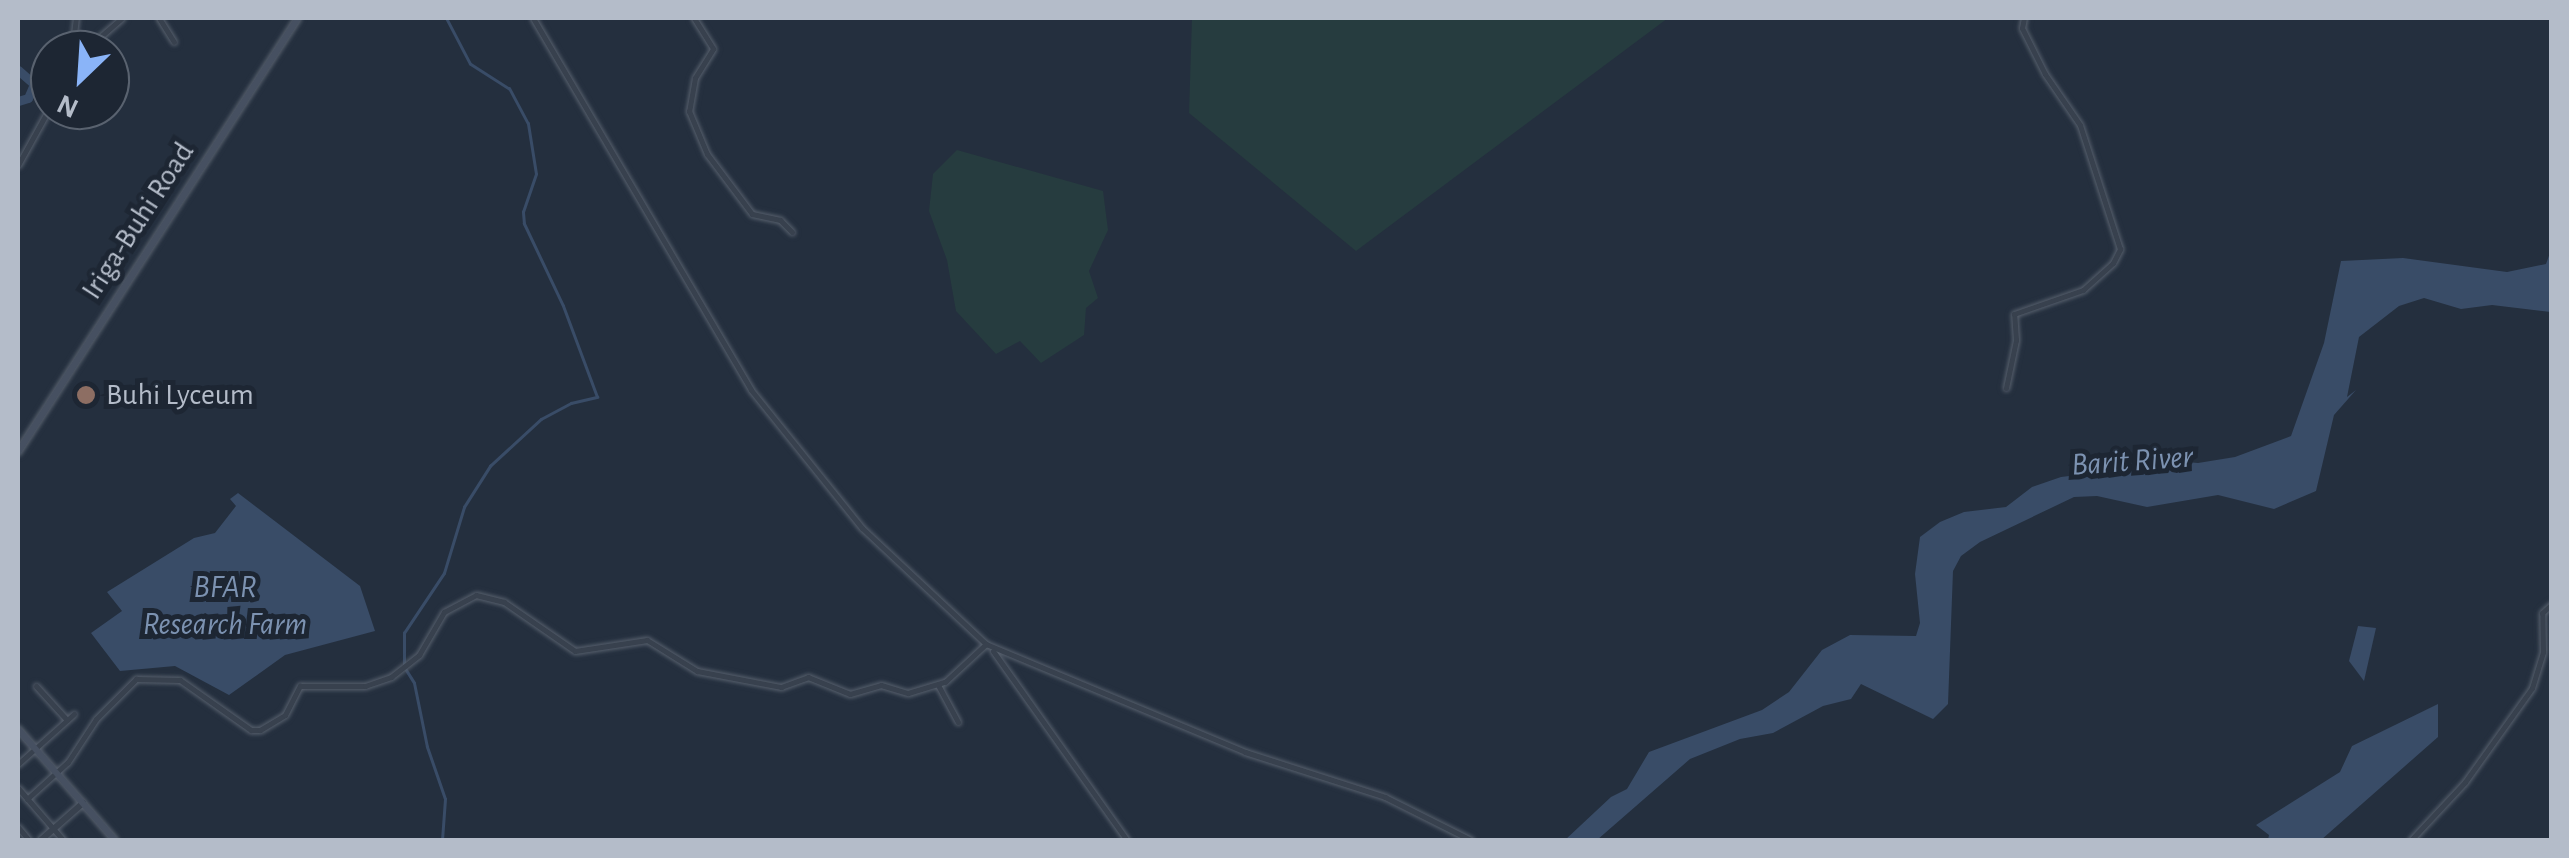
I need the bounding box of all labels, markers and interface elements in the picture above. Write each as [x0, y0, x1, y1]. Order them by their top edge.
north arrow [30, 30, 130, 130]
text: N [53, 89, 83, 122]
street label: Iriga-Buhi Road [74, 136, 202, 306]
place label: Buhi Lyceum [106, 377, 254, 413]
marker: Buhi Lyceum [75, 384, 97, 406]
water label: Barit River [2070, 438, 2194, 484]
water label: BFAR Research Farm [143, 569, 307, 644]

